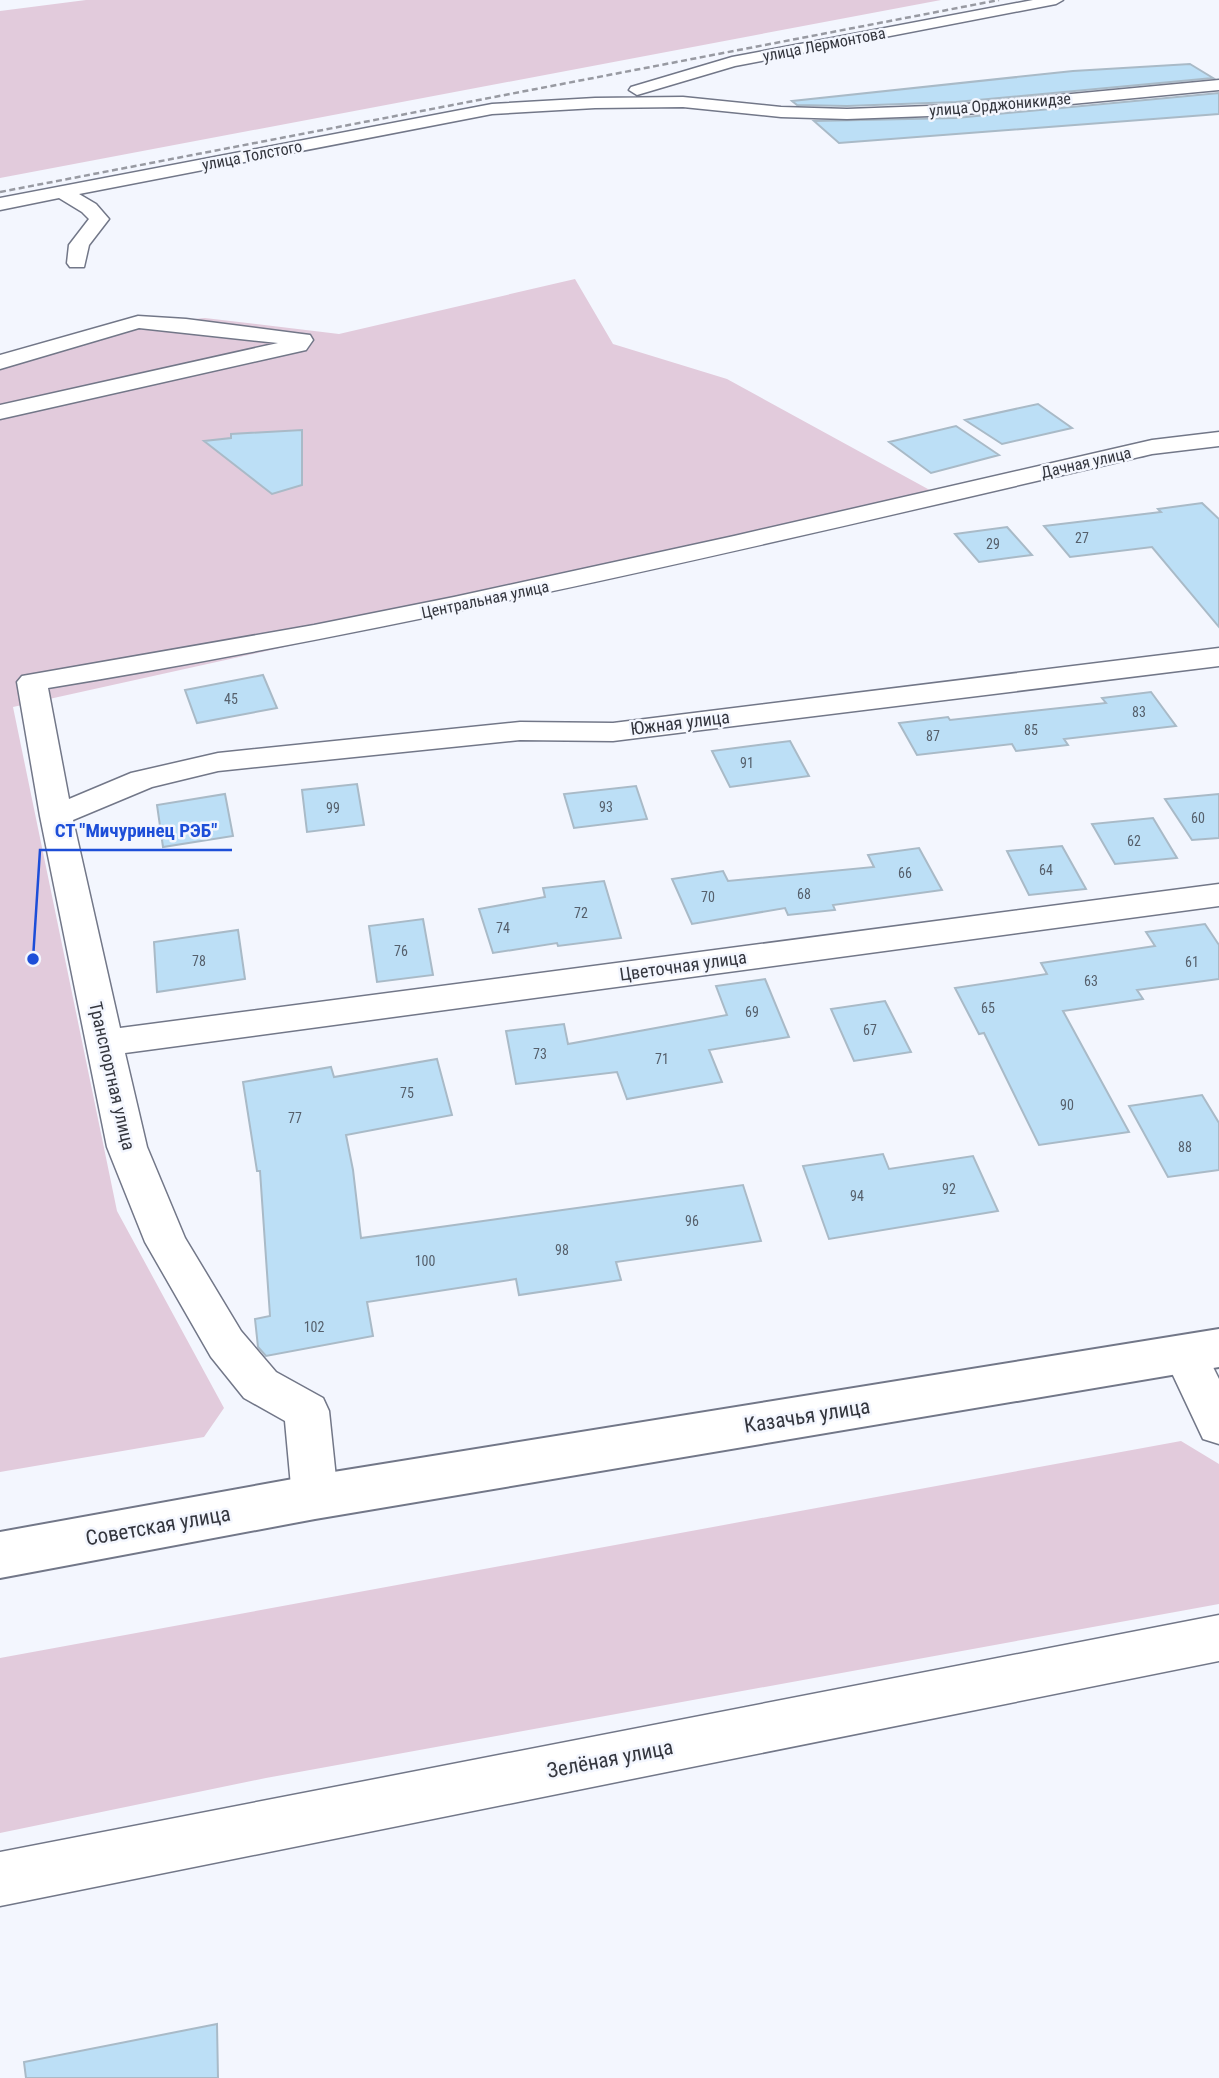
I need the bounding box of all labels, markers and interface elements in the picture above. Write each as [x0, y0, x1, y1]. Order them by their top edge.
street label: улица Лермонтова [761, 23, 887, 66]
street label: улица Орджоникидзе [928, 89, 1072, 120]
street label: улица Толстого [201, 136, 304, 174]
street label: Дачная улица [1039, 443, 1133, 482]
house number: 27 [1075, 530, 1089, 546]
house number: 29 [986, 536, 1000, 552]
street label: Центральная улица [420, 577, 551, 622]
house number: 45 [224, 691, 238, 707]
house number: 83 [1132, 704, 1146, 720]
street label: Южная улица [629, 706, 731, 739]
house number: 85 [1024, 722, 1038, 738]
house number: 87 [926, 728, 940, 744]
house number: 91 [740, 755, 754, 771]
house number: 93 [599, 799, 613, 815]
house number: 99 [326, 800, 340, 816]
callout: СТ "Мичуринец РЭБ" [40, 810, 232, 850]
house number: 60 [1191, 810, 1205, 826]
text: СТ "Мичуринец РЭБ" [55, 819, 217, 842]
house number: 62 [1127, 833, 1141, 849]
house number: 64 [1039, 862, 1053, 878]
house number: 66 [898, 865, 912, 881]
house number: 68 [797, 886, 811, 902]
house number: 70 [701, 889, 715, 905]
house number: 72 [574, 905, 588, 921]
house number: 74 [496, 920, 510, 936]
house number: 76 [394, 943, 408, 959]
street label: Цветочная улица [618, 946, 748, 985]
house number: 78 [192, 953, 206, 969]
house number: 61 [1185, 954, 1199, 970]
house number: 63 [1084, 973, 1098, 989]
street label: Транспортная улица [85, 1000, 140, 1152]
house number: 65 [981, 1000, 995, 1016]
house number: 69 [745, 1004, 759, 1020]
house number: 67 [863, 1022, 877, 1038]
house number: 73 [533, 1046, 547, 1062]
house number: 71 [655, 1051, 669, 1067]
house number: 75 [400, 1085, 414, 1101]
house number: 90 [1060, 1097, 1074, 1113]
house number: 77 [288, 1110, 302, 1126]
house number: 88 [1178, 1139, 1192, 1155]
house number: 92 [942, 1181, 956, 1197]
house number: 94 [850, 1188, 864, 1204]
house number: 96 [685, 1213, 699, 1229]
house number: 98 [555, 1242, 569, 1258]
house number: 100 [415, 1253, 435, 1269]
house number: 102 [304, 1319, 324, 1335]
street label: Казачья улица [742, 1394, 872, 1438]
street label: Советская улица [84, 1501, 232, 1551]
street label: Зелёная улица [545, 1735, 675, 1783]

